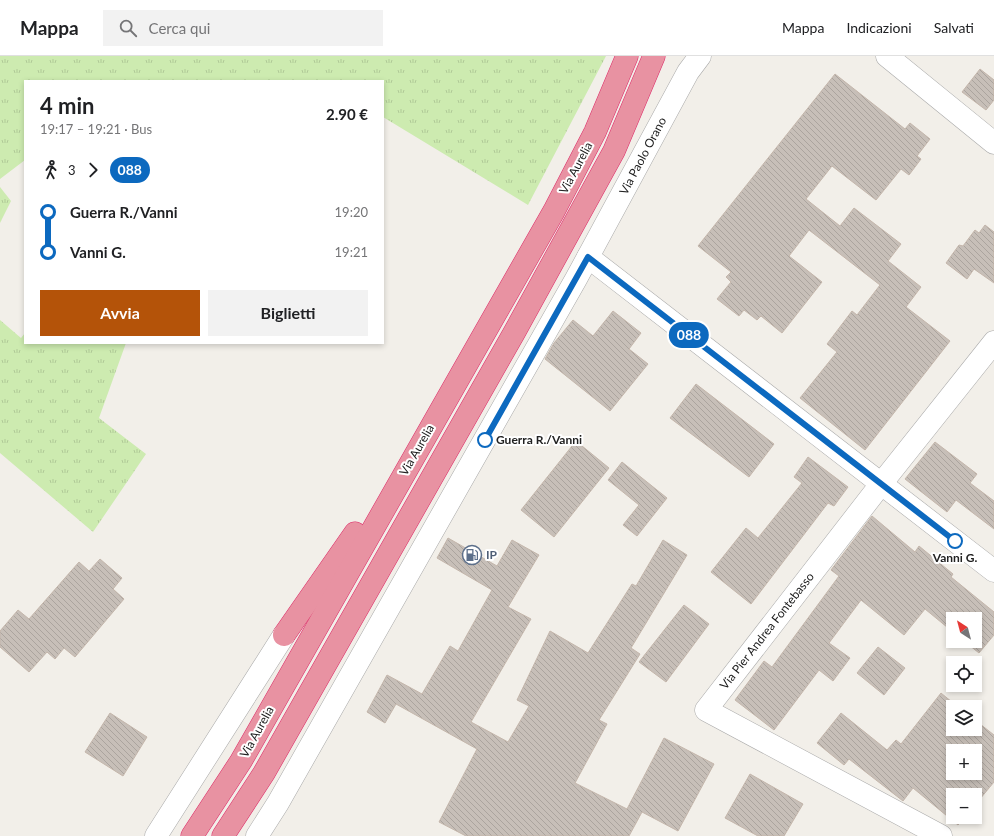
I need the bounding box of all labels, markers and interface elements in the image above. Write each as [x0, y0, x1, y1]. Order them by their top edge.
search box [103, 10, 383, 46]
text: Mappa [20, 16, 79, 39]
icon: search [117, 17, 139, 39]
text: Cerca qui [149, 19, 210, 37]
text: Mappa [782, 19, 824, 36]
text: Indicazioni [846, 19, 912, 36]
text: Salvati [934, 19, 974, 36]
text: 4 min [40, 92, 95, 119]
text: 2.90 € [326, 105, 368, 123]
street label: Via Paolo Orano [616, 114, 669, 197]
text: 19:17 – 19:21 · Bus [40, 121, 152, 137]
street label: Via Aurelia [556, 139, 595, 196]
icon: walk [40, 159, 62, 181]
icon: forward [82, 159, 104, 181]
text: 088 [118, 161, 142, 178]
text: 3 [68, 162, 76, 178]
text: Guerra R./Vanni [70, 203, 178, 221]
text: 19:20 [335, 204, 368, 220]
text: Vanni G. [70, 243, 126, 261]
text: 19:21 [335, 244, 368, 260]
button: Avvia [40, 290, 200, 336]
button: Biglietti [208, 290, 368, 336]
line badge: 088 [666, 322, 712, 348]
text: 088 [677, 326, 701, 343]
street label: Via Aurelia [396, 422, 437, 478]
marker: Guerra R./Vanni [477, 432, 493, 448]
place label: Guerra R./Vanni [496, 432, 582, 447]
marker: Vanni G. [947, 533, 963, 549]
fuel station icon: IP [461, 544, 483, 566]
place label: IP [486, 547, 498, 562]
place label: Vanni G. [932, 550, 977, 565]
street label: Via Pier Andrea Fontebasso [716, 569, 817, 692]
north arrow [946, 612, 982, 648]
map controls [946, 612, 982, 824]
button: locate [946, 656, 982, 692]
button: layers [946, 700, 982, 736]
street label: Via Aurelia [236, 703, 277, 760]
button: + [946, 744, 982, 780]
button: − [946, 788, 982, 824]

